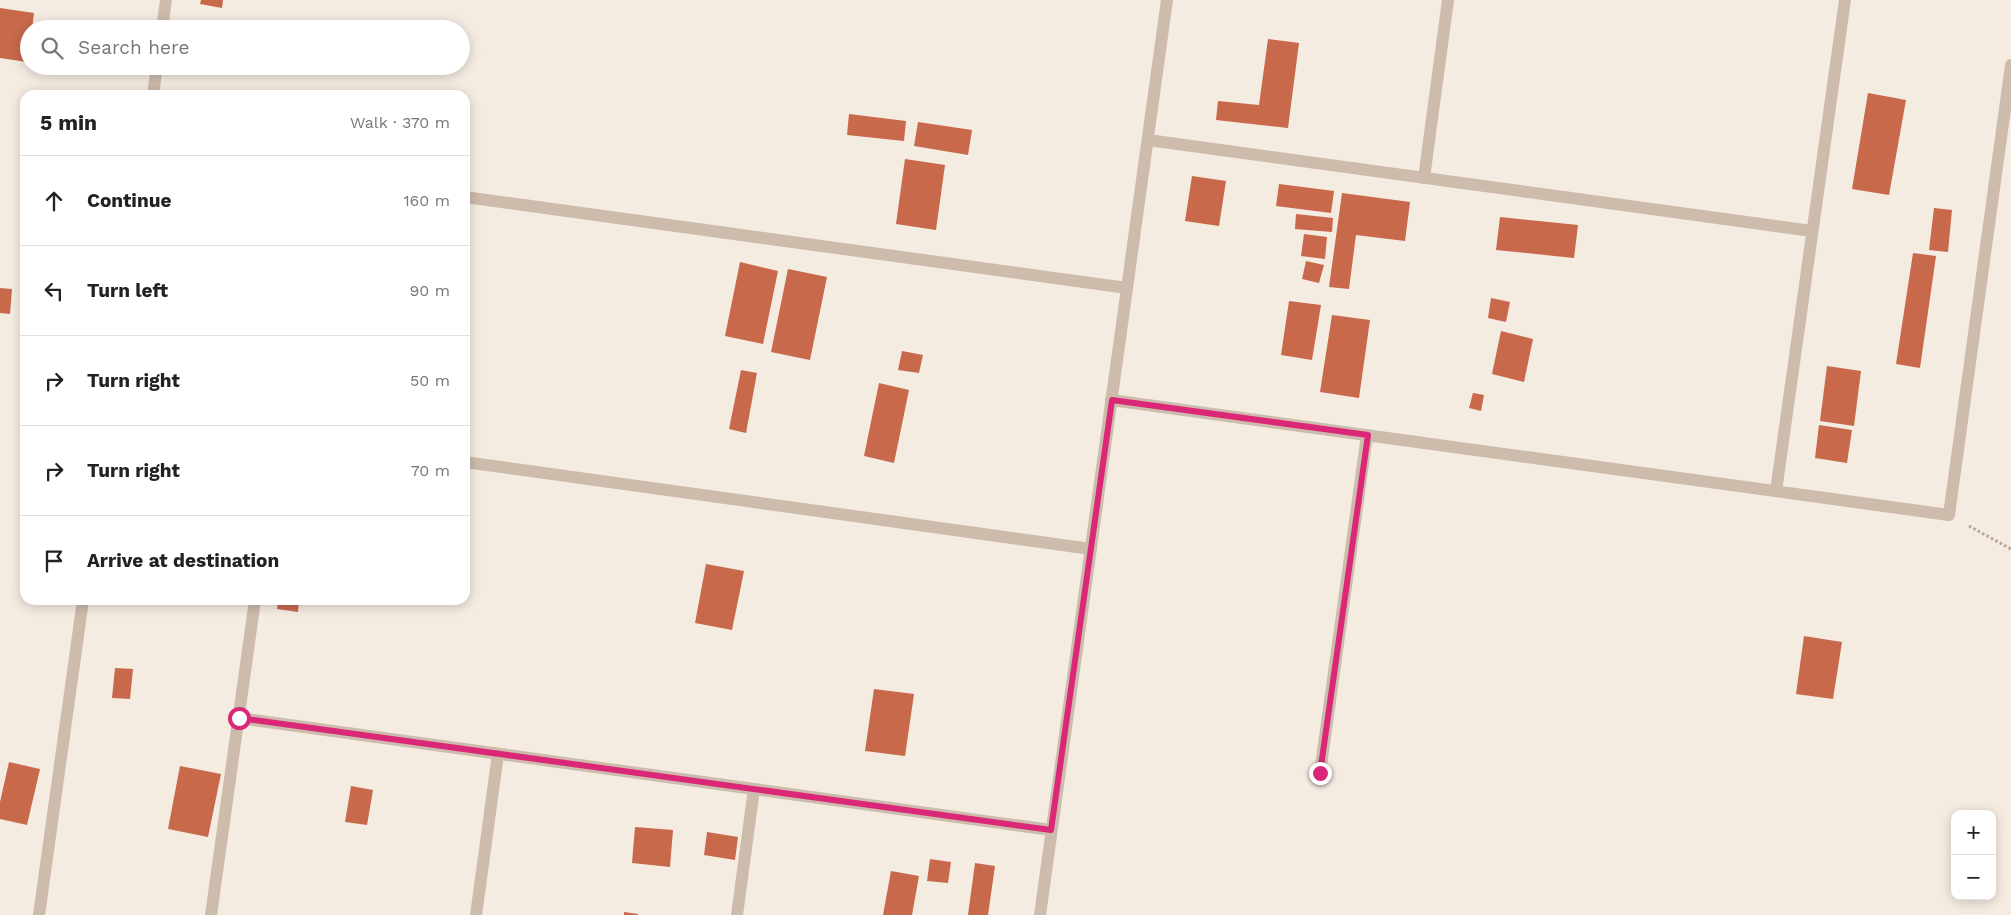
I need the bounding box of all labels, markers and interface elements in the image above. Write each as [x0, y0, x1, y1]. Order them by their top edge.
search box [20, 20, 470, 75]
icon: search [38, 34, 66, 62]
text: Search here [78, 36, 189, 59]
text: 5 min [40, 110, 97, 135]
text: Walk · 370 m [350, 113, 450, 132]
icon: ahead [40, 187, 68, 215]
text: Continue [87, 189, 171, 212]
text: 160 m [403, 191, 450, 210]
icon: left [40, 277, 68, 305]
text: Turn left [87, 279, 168, 302]
text: 90 m [409, 281, 450, 300]
icon: right [40, 367, 68, 395]
text: Turn right [87, 369, 180, 392]
text: 50 m [410, 371, 450, 390]
icon: right [40, 457, 68, 485]
text: Turn right [87, 459, 180, 482]
text: 70 m [411, 461, 450, 480]
icon: arrive [40, 547, 68, 575]
text: Arrive at destination [87, 549, 279, 572]
route start [228, 707, 251, 730]
route end [1309, 762, 1332, 785]
map controls [1951, 810, 1996, 900]
button: + [1951, 810, 1996, 855]
button: − [1951, 855, 1996, 900]

